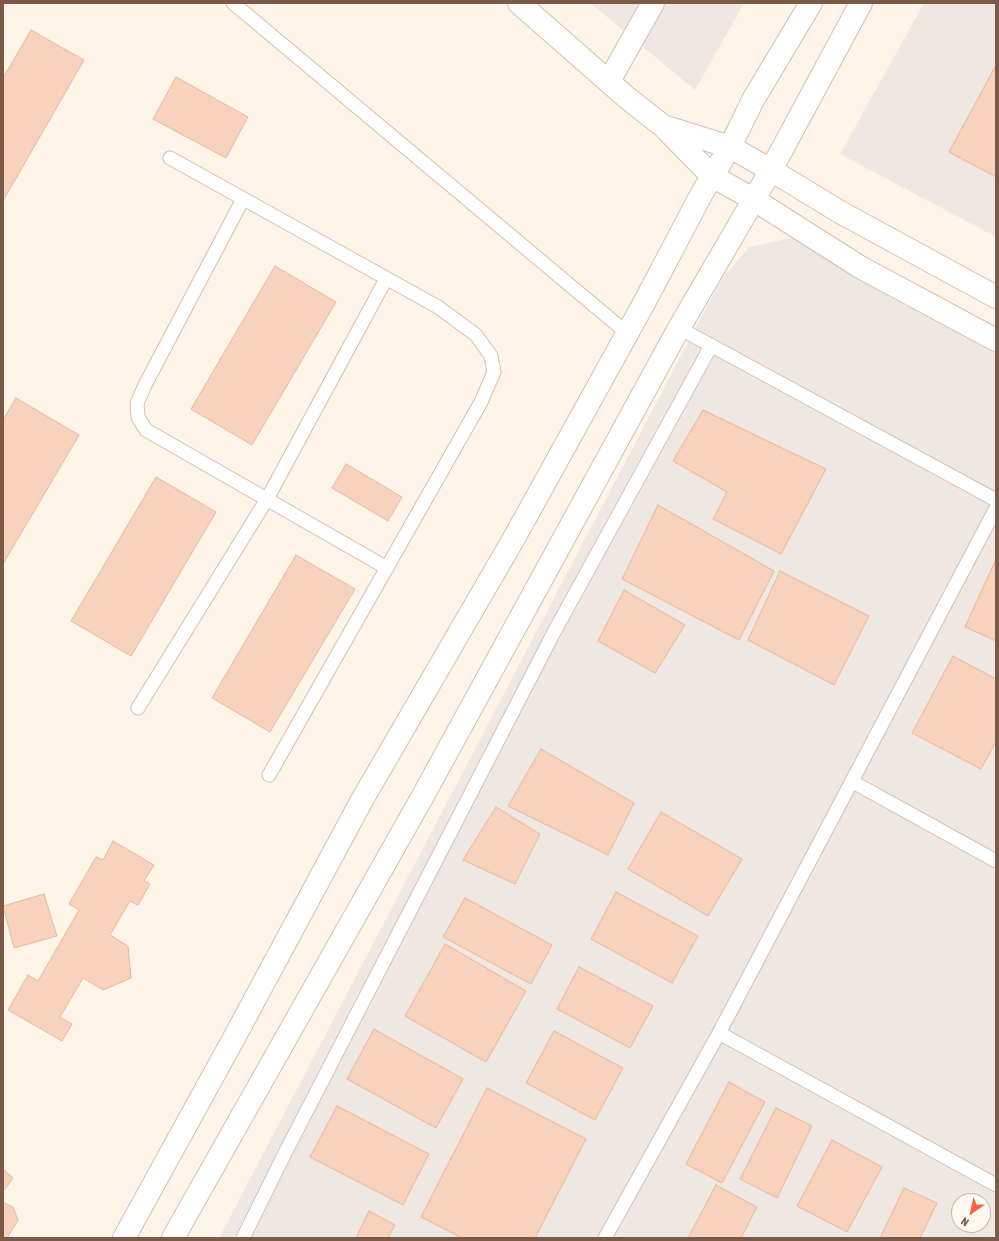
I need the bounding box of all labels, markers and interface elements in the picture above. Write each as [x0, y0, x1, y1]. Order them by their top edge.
north arrow [951, 1193, 991, 1233]
text: N [959, 1215, 971, 1229]

